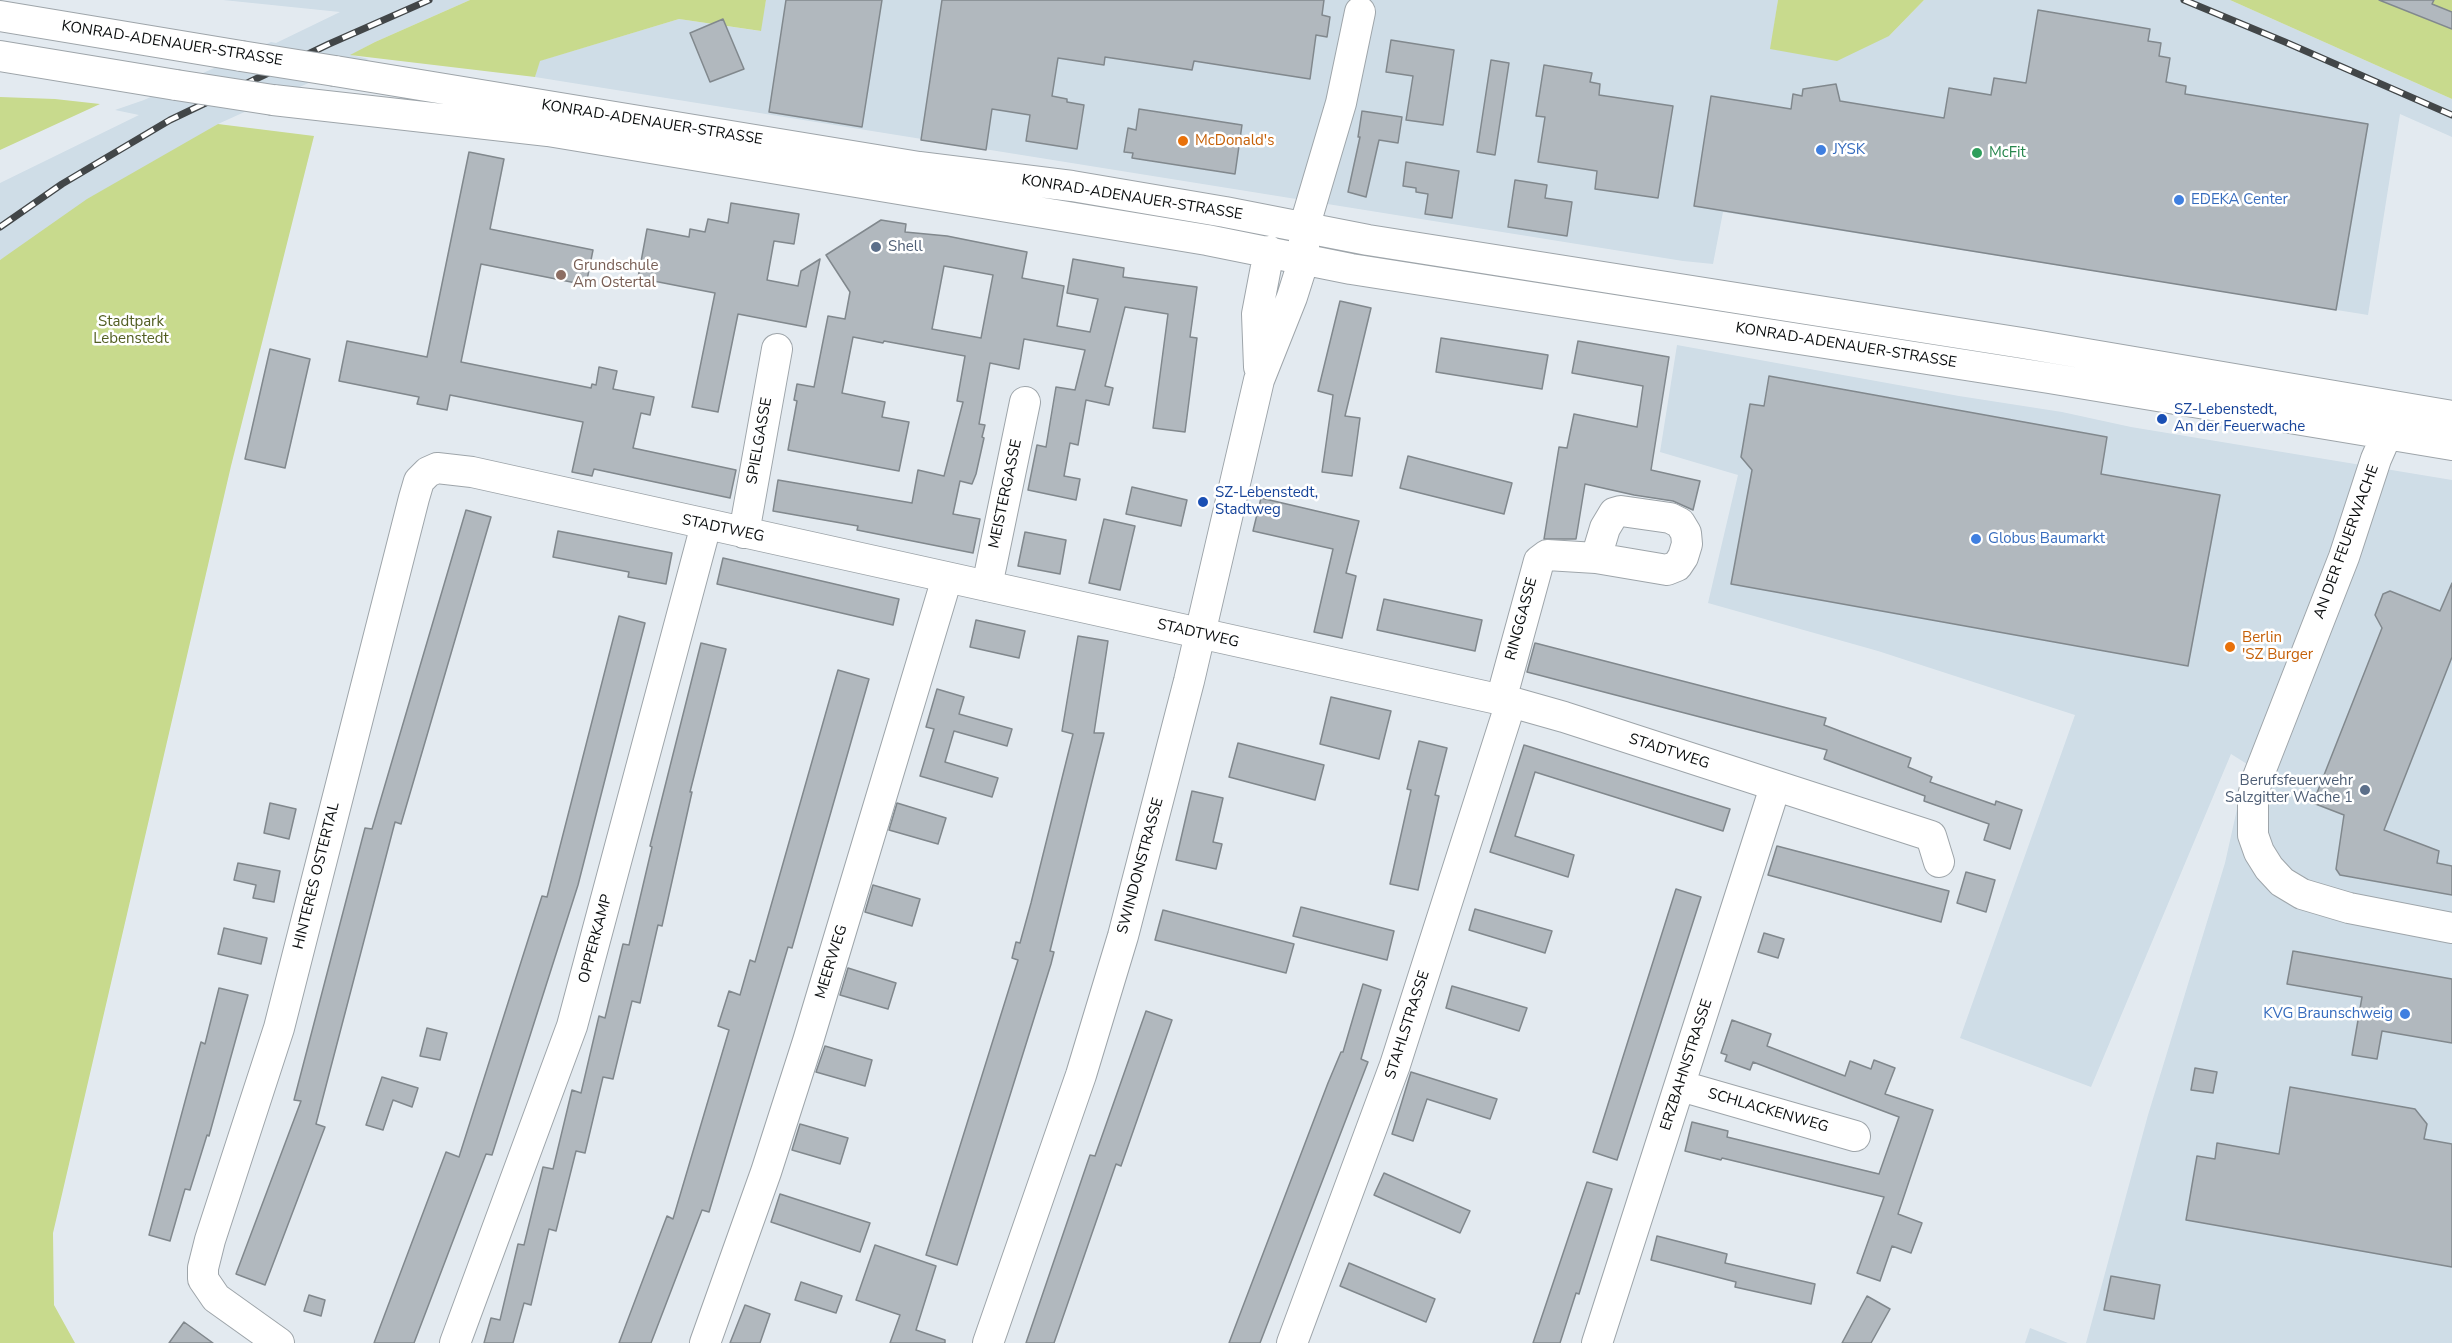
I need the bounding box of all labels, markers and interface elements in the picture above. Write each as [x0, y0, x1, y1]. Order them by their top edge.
street label: KONRAD-ADENAUER-STRASSE [60, 18, 284, 70]
street label: KONRAD-ADENAUER-STRASSE [540, 97, 764, 149]
place label: McDonald's [1195, 132, 1274, 150]
marker: McDonald's [1176, 134, 1190, 148]
place label: JYSK [1833, 141, 1865, 159]
marker: JYSK [1814, 143, 1828, 157]
place label: McFit [1989, 144, 2026, 162]
marker: McFit [1970, 146, 1984, 160]
street label: KONRAD-ADENAUER-STRASSE [1020, 172, 1244, 224]
place label: EDEKA Center [2191, 191, 2288, 209]
marker: EDEKA Center [2172, 193, 2186, 207]
place label: Shell [888, 238, 923, 256]
marker: Shell [869, 240, 883, 254]
place label: Grundschule Am Ostertal [573, 257, 658, 292]
marker: Grundschule Am Ostertal [554, 268, 568, 282]
park label: Stadtpark Lebenstedt [93, 313, 169, 348]
street label: KONRAD-ADENAUER-STRASSE [1734, 320, 1958, 372]
street label: SPIELGASSE [744, 396, 776, 486]
place label: SZ-Lebenstedt, An der Feuerwache [2174, 401, 2305, 436]
marker: SZ-Lebenstedt, An der Feuerwache [2155, 412, 2169, 426]
street label: MEISTERGASSE [986, 438, 1026, 550]
street label: AN DER FEUERWACHE [2311, 462, 2383, 622]
place label: SZ-Lebenstedt, Stadtweg [1215, 484, 1318, 519]
marker: SZ-Lebenstedt, Stadtweg [1196, 495, 1210, 509]
street label: STADTWEG [680, 512, 766, 546]
place label: Globus Baumarkt [1988, 530, 2105, 548]
marker: Globus Baumarkt [1969, 532, 1983, 546]
street label: RINGGASSE [1502, 576, 1542, 662]
street label: STADTWEG [1155, 616, 1241, 652]
place label: Berlin 'SZ Burger [2242, 629, 2313, 664]
marker: Berlin 'SZ Burger [2223, 640, 2237, 654]
street label: STADTWEG [1626, 731, 1712, 773]
place label: Berufsfeuerwehr Salzgitter Wache 1 [2225, 772, 2353, 807]
marker: Berufsfeuerwehr Salzgitter Wache 1 [2358, 783, 2372, 797]
street label: SWINDONSTRASSE [1114, 796, 1168, 936]
street label: HINTERES OSTERTAL [290, 801, 344, 951]
street label: OPPERKAMP [575, 892, 617, 986]
street label: MEERWEG [812, 923, 852, 1001]
street label: STAHLSTRASSE [1382, 968, 1434, 1082]
street label: ERZBAHNSTRASSE [1657, 997, 1717, 1133]
place label: KVG Braunschweig [2263, 1005, 2393, 1023]
marker: KVG Braunschweig [2398, 1007, 2412, 1021]
street label: SCHLACKENWEG [1706, 1085, 1830, 1137]

